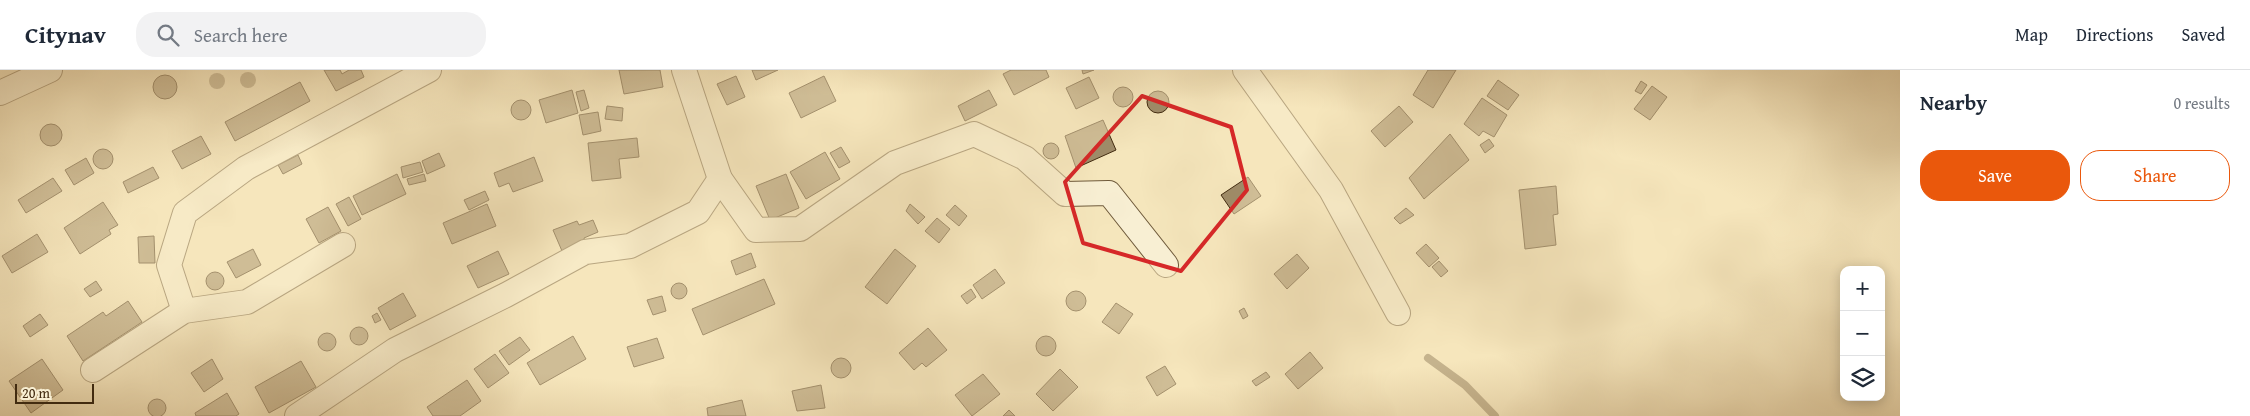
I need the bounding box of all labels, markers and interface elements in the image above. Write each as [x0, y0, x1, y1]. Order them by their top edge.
search box [136, 12, 486, 57]
text: Citynav [25, 17, 106, 52]
icon: search [154, 21, 182, 49]
text: Search here [194, 21, 288, 49]
text: Map [2015, 21, 2048, 48]
text: Directions [2076, 21, 2153, 48]
text: Saved [2181, 21, 2225, 48]
text: Nearby [1920, 87, 1987, 118]
text: 0 results [2173, 91, 2230, 115]
button: Save [1920, 150, 2070, 201]
button: Share [2080, 150, 2230, 201]
map controls [1840, 266, 1885, 401]
button: + [1840, 266, 1885, 311]
button: − [1840, 311, 1885, 356]
button: layers [1840, 356, 1885, 401]
scale bar [15, 381, 94, 404]
text: 20 m [22, 383, 50, 403]

